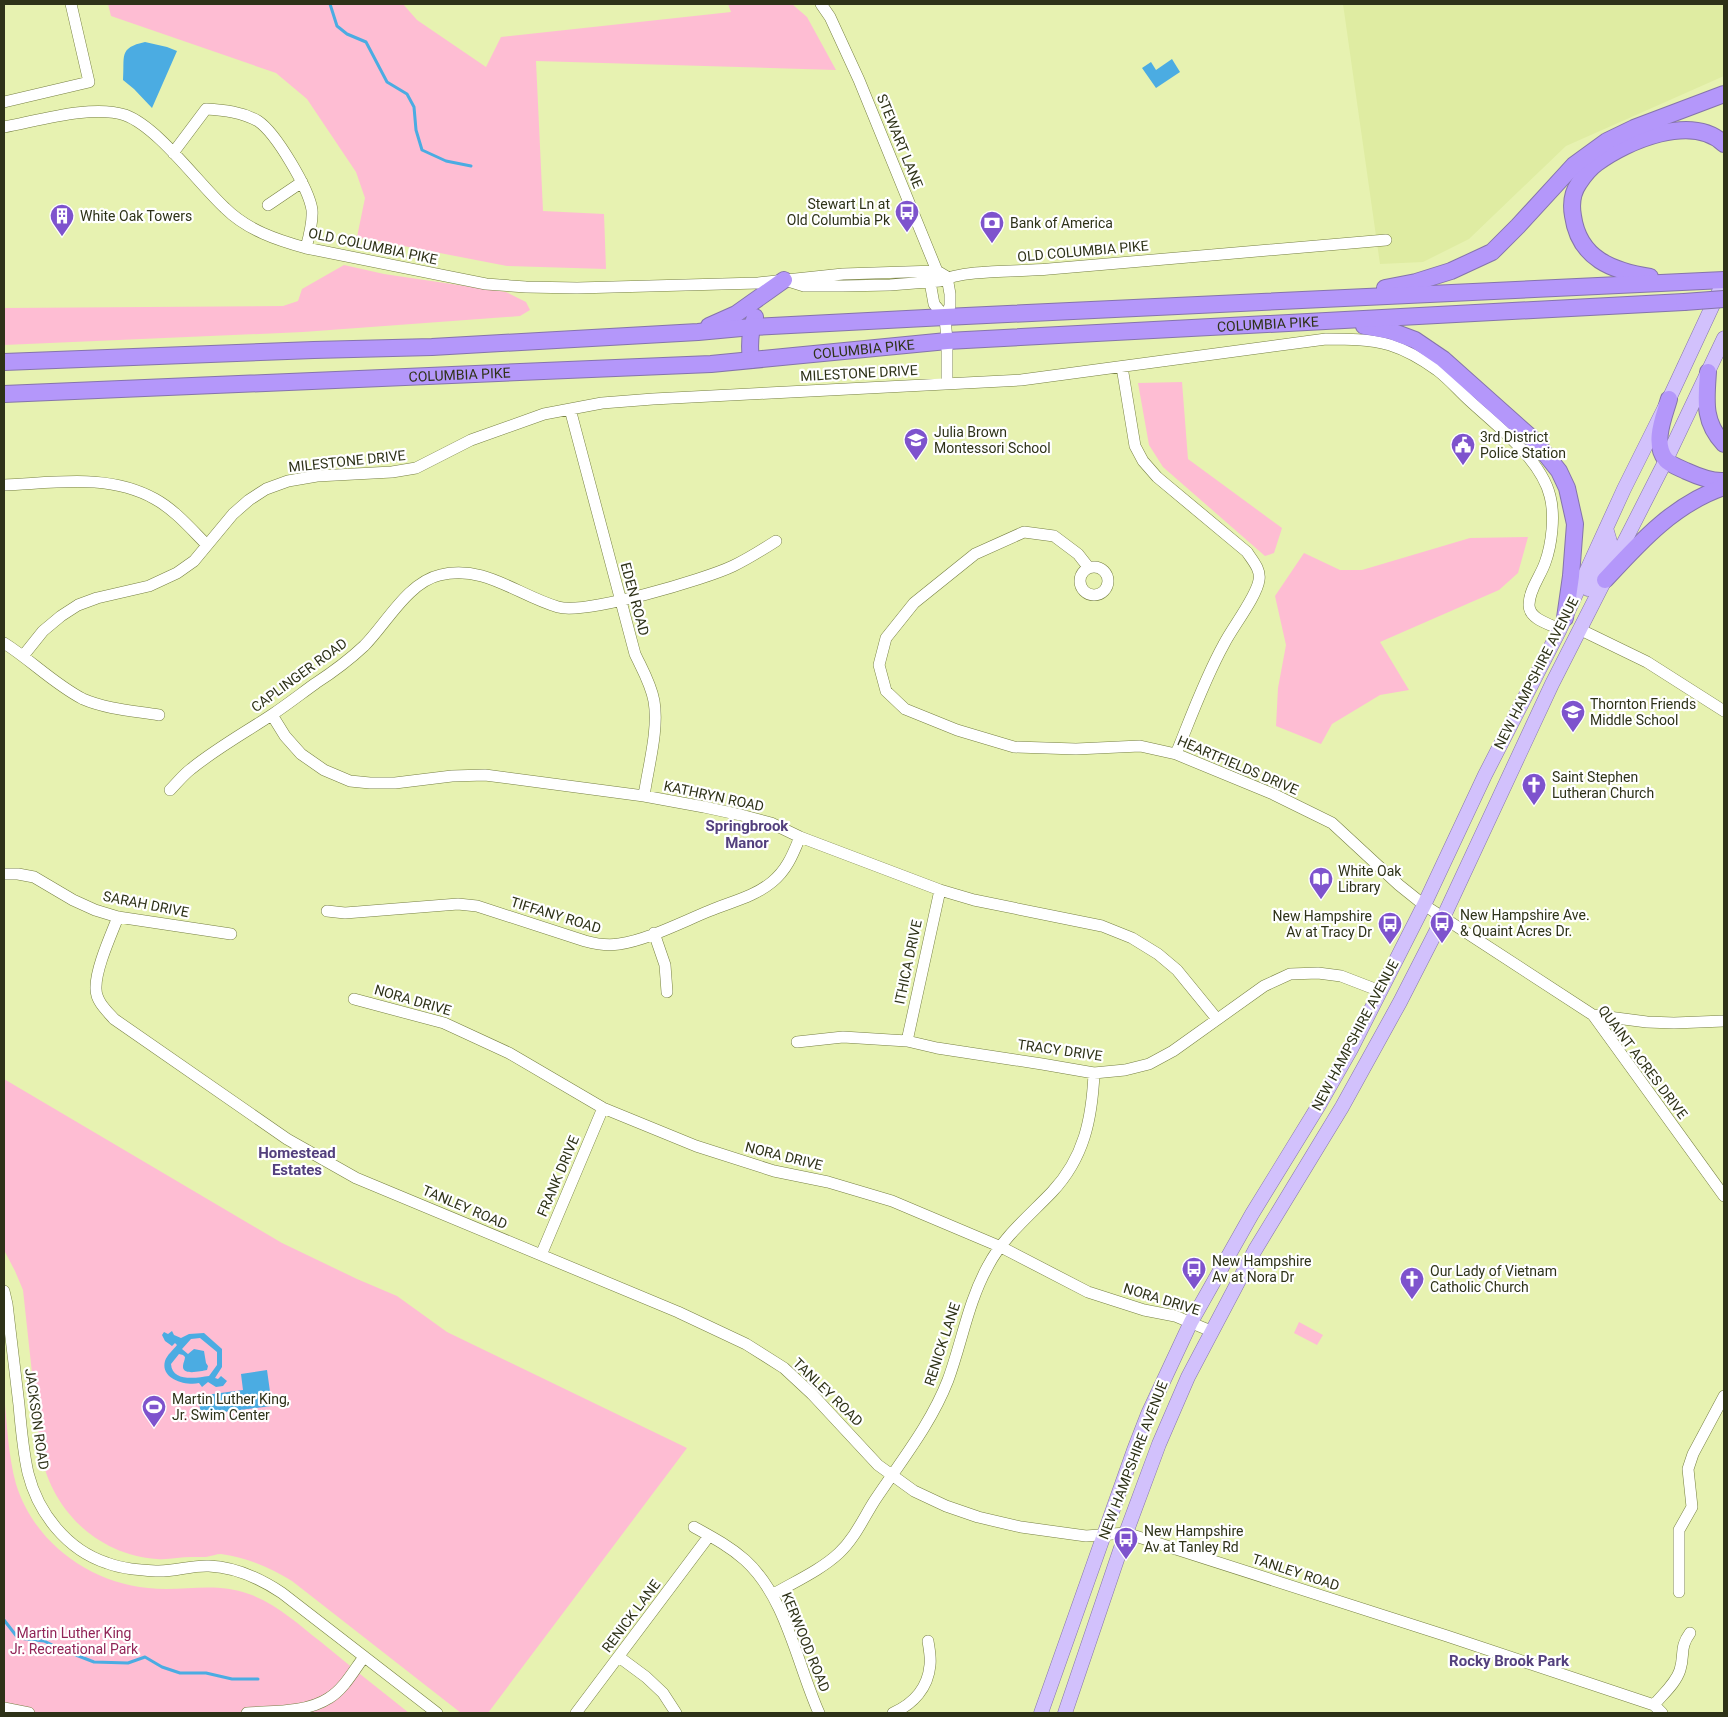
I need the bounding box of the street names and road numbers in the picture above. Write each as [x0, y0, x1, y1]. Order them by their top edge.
street label: STEWART LANE [874, 92, 926, 191]
street label: OLD COLUMBIA PIKE [307, 224, 439, 268]
street label: OLD COLUMBIA PIKE [1017, 237, 1149, 265]
street label: COLUMBIA PIKE [1216, 313, 1319, 335]
street label: COLUMBIA PIKE [812, 336, 915, 362]
street label: MILESTONE DRIVE [800, 362, 918, 384]
street label: COLUMBIA PIKE [408, 365, 511, 385]
street label: MILESTONE DRIVE [288, 447, 406, 475]
street label: EDEN ROAD [618, 561, 652, 637]
street label: NEW HAMPSHIRE AVENUE [1491, 594, 1581, 752]
street label: CAPLINGER ROAD [248, 635, 350, 715]
street label: HEARTFIELDS DRIVE [1175, 732, 1301, 798]
street label: KATHRYN ROAD [662, 778, 766, 814]
street label: SARAH DRIVE [102, 888, 190, 920]
street label: TIFFANY ROAD [509, 894, 603, 936]
street label: ITHICA DRIVE [891, 918, 925, 1006]
street label: NEW HAMPSHIRE AVENUE [1308, 957, 1402, 1113]
street label: NORA DRIVE [373, 981, 453, 1019]
street label: QUAINT ACRES DRIVE [1595, 1002, 1691, 1122]
street label: TRACY DRIVE [1017, 1036, 1103, 1064]
street label: FRANK DRIVE [534, 1133, 582, 1219]
street label: NORA DRIVE [744, 1139, 824, 1173]
street label: TANLEY ROAD [420, 1182, 510, 1232]
street label: NORA DRIVE [1122, 1280, 1202, 1318]
street label: RENICK LANE [921, 1300, 963, 1388]
street label: TANLEY ROAD [790, 1355, 866, 1429]
street label: JACKSON ROAD [22, 1367, 52, 1471]
street label: NEW HAMPSHIRE AVENUE [1095, 1378, 1171, 1542]
street label: TANLEY ROAD [1250, 1550, 1342, 1594]
street label: RENICK LANE [599, 1577, 663, 1655]
street label: KERWOOD ROAD [779, 1590, 833, 1694]

